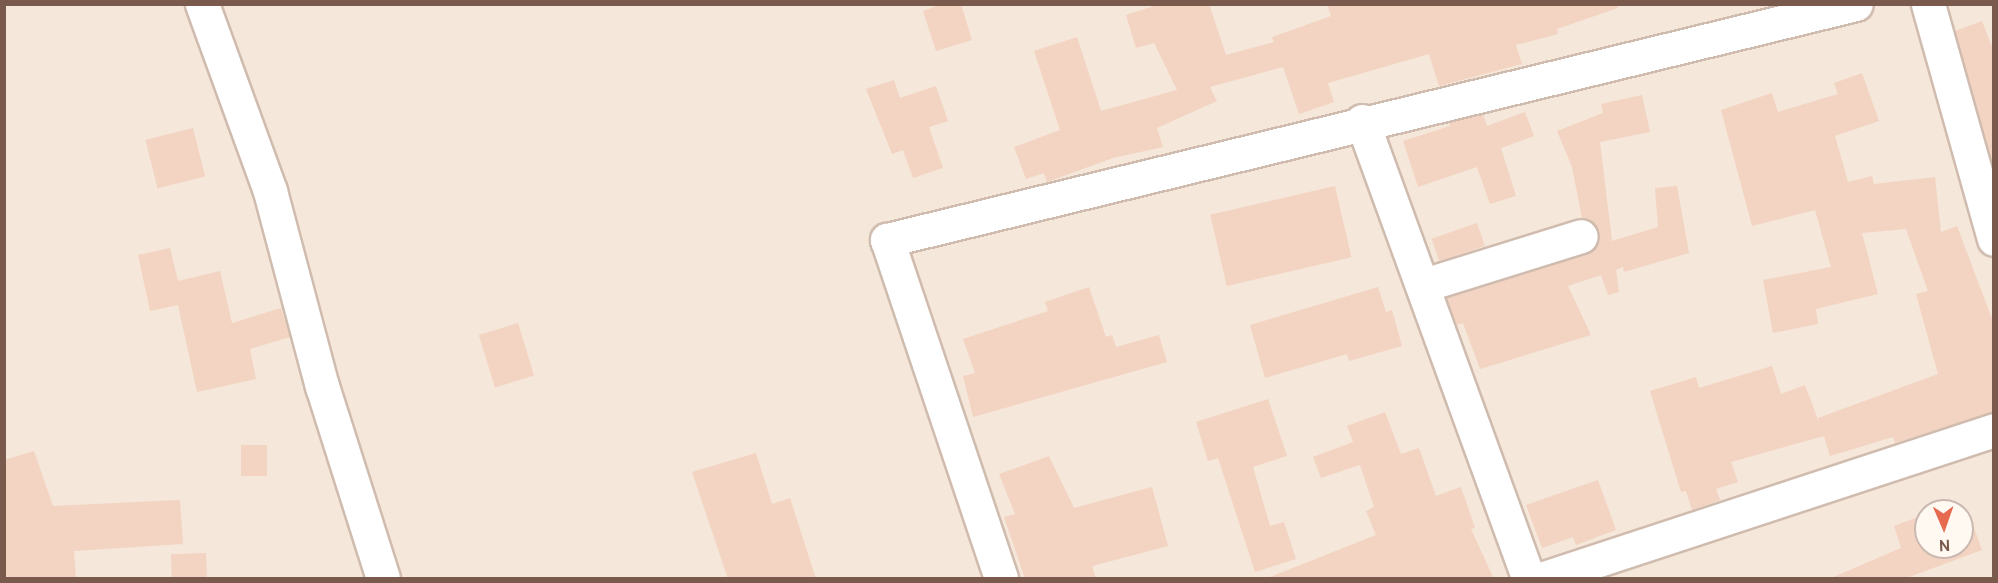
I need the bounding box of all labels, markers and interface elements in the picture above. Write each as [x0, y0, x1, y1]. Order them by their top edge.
north arrow [1914, 499, 1974, 559]
text: N [1939, 536, 1951, 555]

